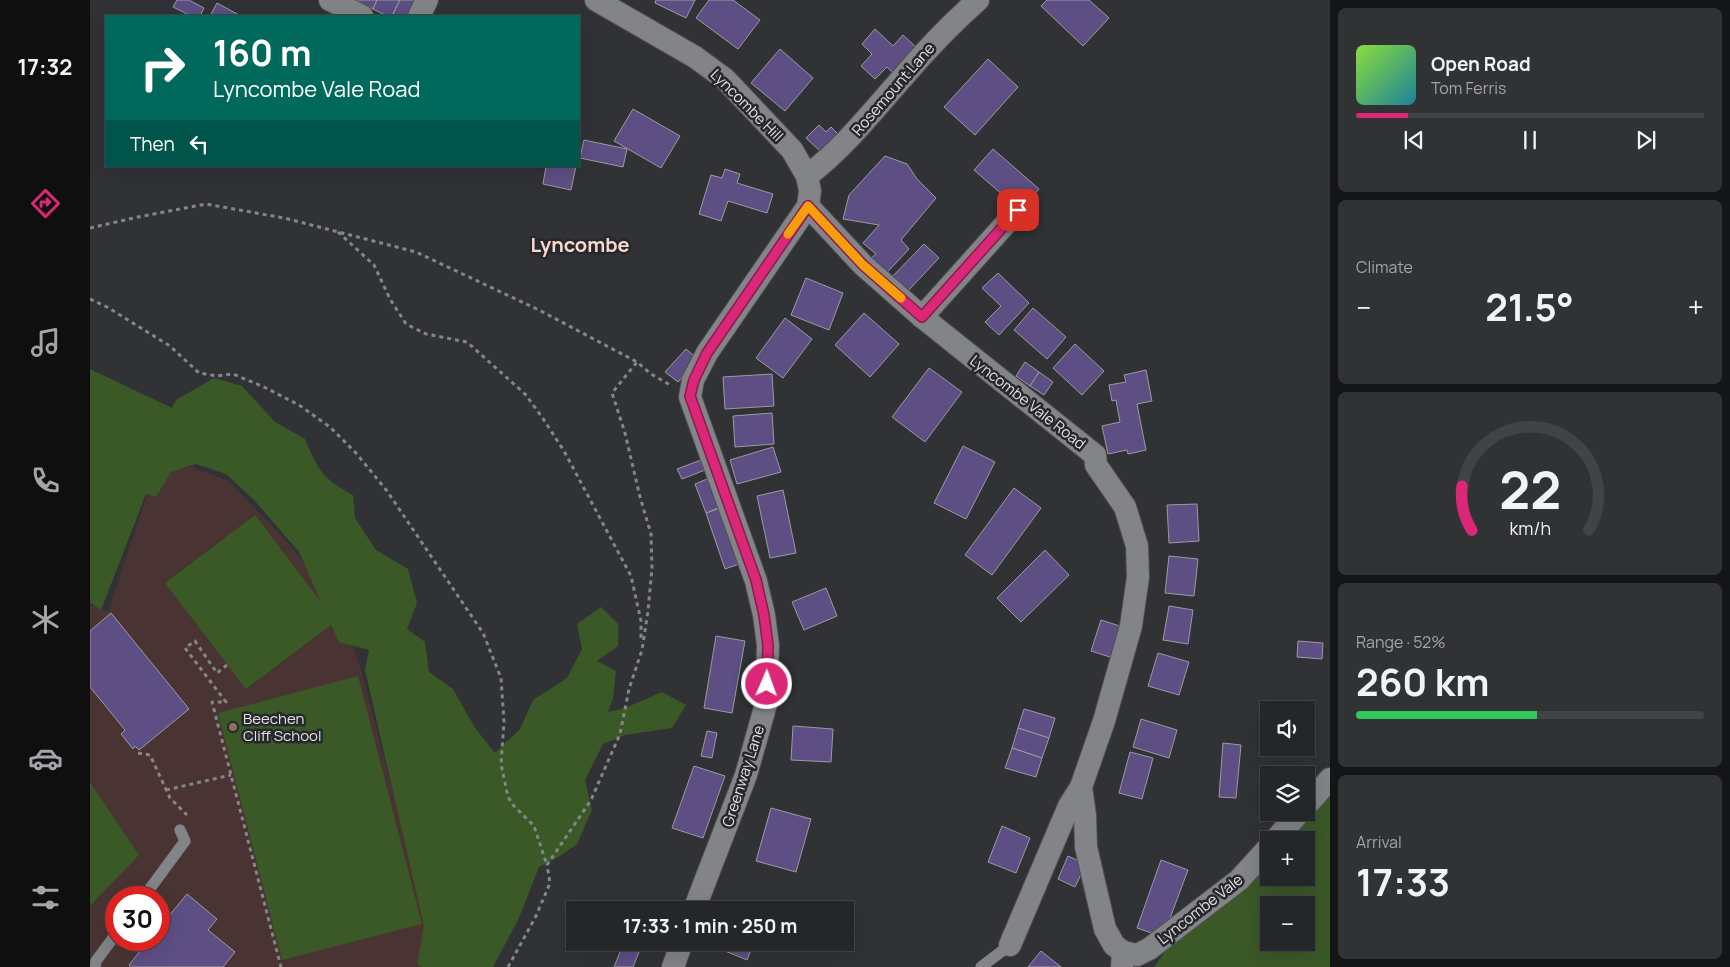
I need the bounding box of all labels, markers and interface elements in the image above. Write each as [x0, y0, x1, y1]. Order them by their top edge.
text: 160 m [213, 29, 312, 77]
icon: right [130, 35, 195, 100]
street label: Rosemount Lane [847, 38, 939, 140]
text: Open Road [1431, 51, 1531, 77]
text: 17:32 [18, 52, 72, 82]
street label: Lyncombe Hill [706, 64, 788, 146]
text: Lyncombe Vale Road [213, 74, 421, 104]
text: Tom Ferris [1431, 77, 1506, 99]
icon: previous [1400, 126, 1428, 154]
icon: pause [1516, 126, 1544, 154]
icon: next [1632, 126, 1660, 154]
icon: left [185, 130, 213, 158]
text: Then [130, 131, 175, 157]
icon: directions [28, 186, 63, 221]
pin [997, 189, 1039, 231]
icon: arrive [1004, 196, 1032, 224]
district label: Lyncombe [530, 231, 630, 258]
text: Climate [1356, 256, 1413, 278]
text: 21.5° [1485, 280, 1574, 332]
text: − [1356, 288, 1371, 326]
text: + [1688, 288, 1704, 326]
icon: music [28, 325, 63, 360]
street label: Lyncombe Vale Road [966, 350, 1090, 454]
text: 22 [1499, 454, 1561, 525]
icon: phone [28, 463, 63, 498]
text: km/h [1509, 516, 1551, 540]
icon: climate [28, 602, 63, 637]
text: Range · 52% [1356, 631, 1446, 653]
text: 260 km [1356, 655, 1489, 707]
position arrow [740, 657, 792, 709]
map controls [1260, 701, 1315, 951]
button: sound [1260, 701, 1315, 756]
place label: Beechen Cliff School [243, 708, 321, 746]
marker: Beechen Cliff School [227, 721, 239, 733]
street label: Greenway Lane [717, 722, 769, 829]
icon: car [28, 741, 63, 776]
button: layers [1260, 766, 1315, 821]
button: + [1260, 831, 1315, 886]
text: Arrival [1356, 831, 1402, 853]
text: 17:33 [1356, 855, 1450, 907]
street label: Lyncombe Vale [1153, 869, 1247, 949]
icon: filters [28, 880, 63, 915]
speed limit sign: 30 [105, 886, 170, 951]
button: − [1260, 896, 1315, 951]
text: 17:33 · 1 min · 250 m [623, 913, 797, 939]

